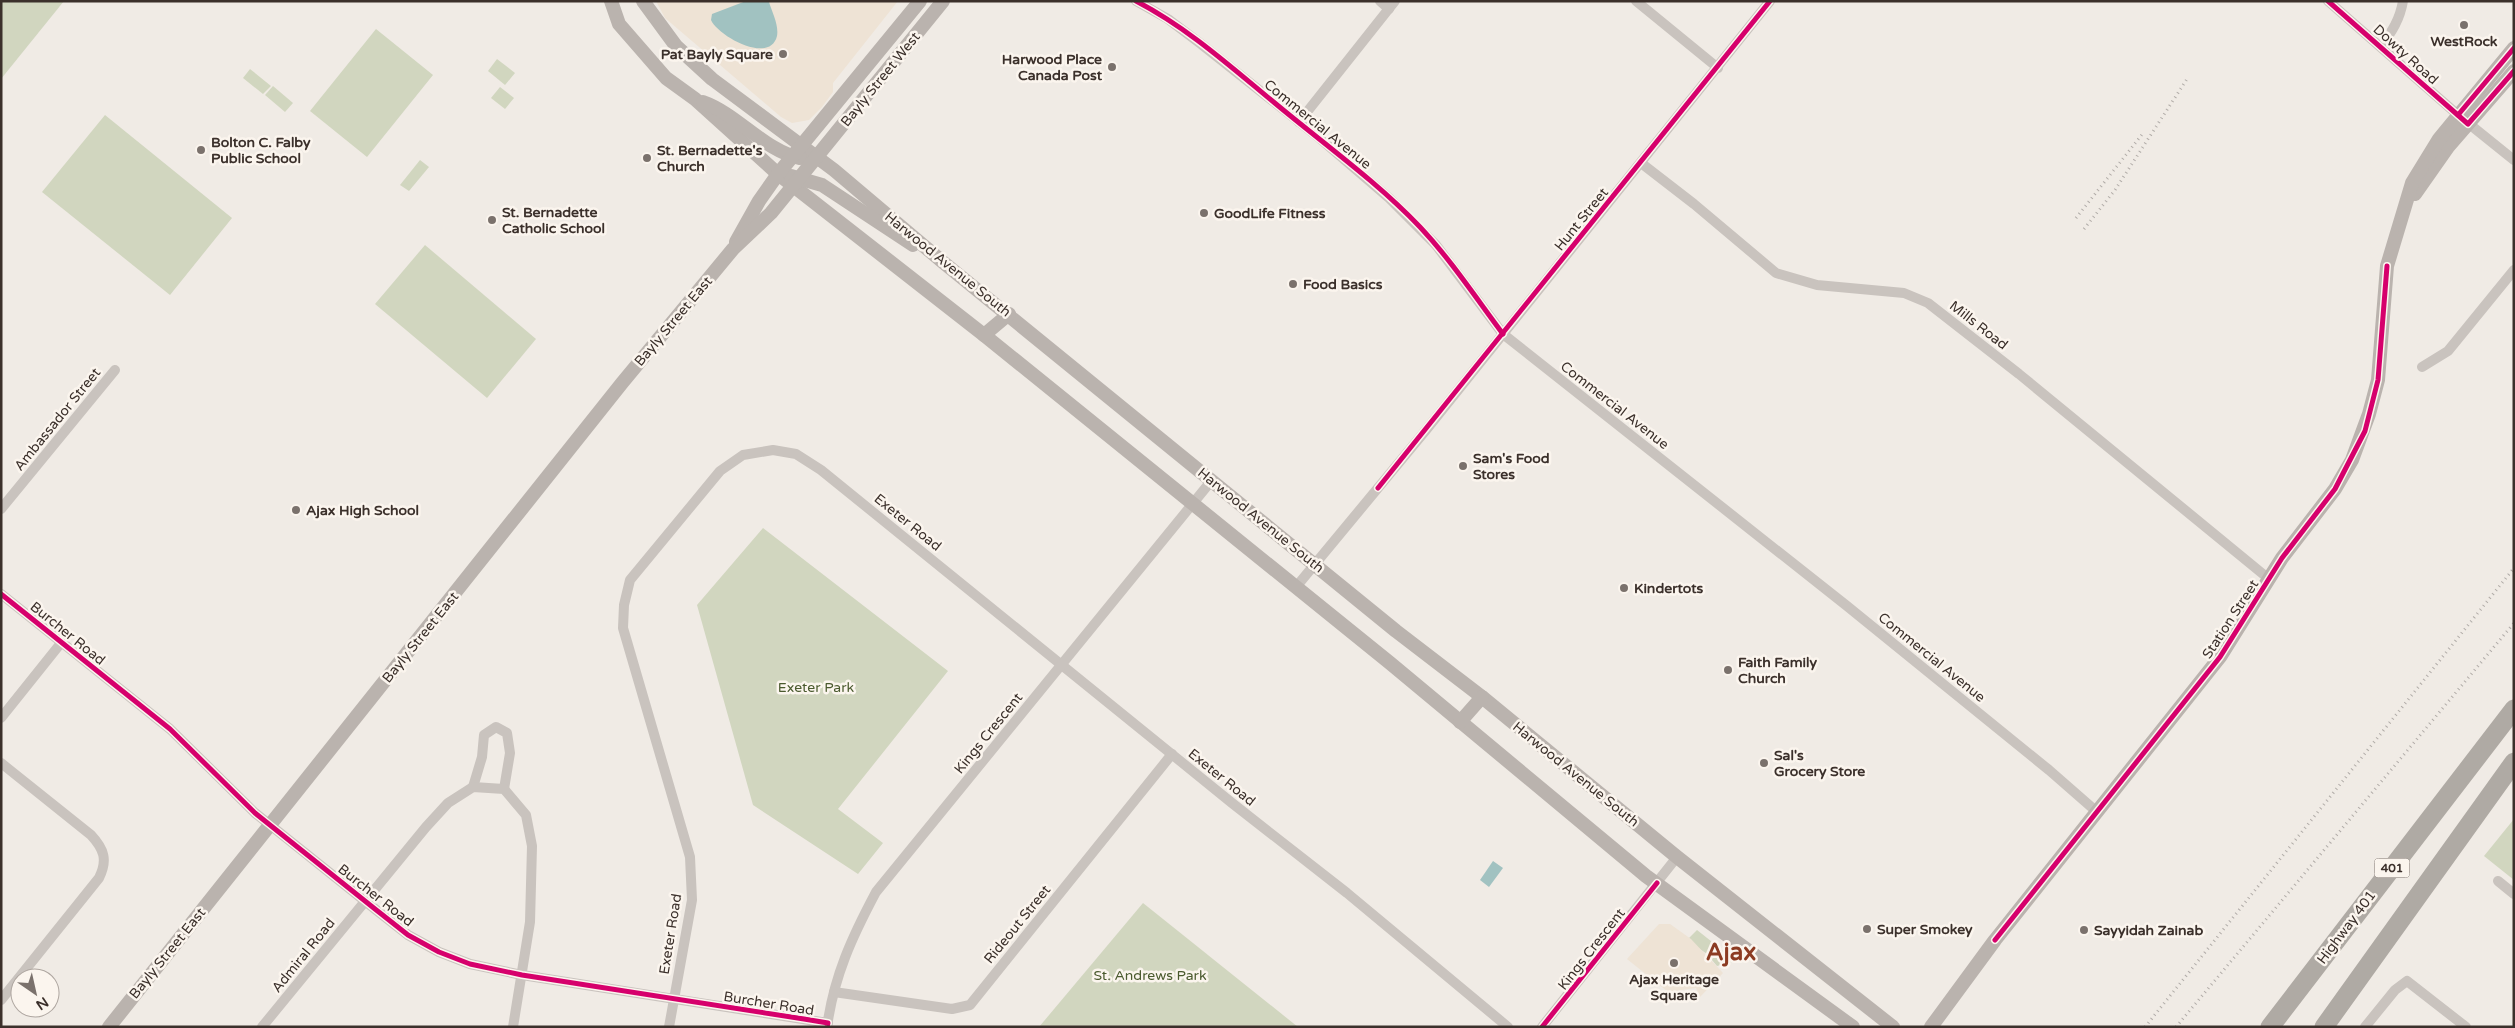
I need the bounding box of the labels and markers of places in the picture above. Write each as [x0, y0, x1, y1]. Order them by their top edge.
marker: WestRock [2458, 19, 2470, 31]
place label: WestRock [2430, 33, 2498, 50]
place label: Pat Bayly Square [661, 46, 773, 63]
marker: Pat Bayly Square [777, 48, 789, 60]
place label: Harwood Place Canada Post [1002, 51, 1103, 84]
marker: Harwood Place Canada Post [1106, 61, 1118, 73]
place label: Bolton C. Falby Public School [211, 134, 311, 167]
place label: St. Bernadette's Church [657, 142, 763, 175]
marker: Bolton C. Falby Public School [195, 144, 207, 156]
marker: St. Bernadette's Church [641, 152, 653, 164]
place label: St. Bernadette Catholic School [502, 204, 605, 237]
place label: GoodLife Fitness [1214, 205, 1326, 222]
marker: GoodLife Fitness [1198, 207, 1210, 219]
marker: St. Bernadette Catholic School [486, 214, 498, 226]
place label: Food Basics [1303, 276, 1383, 293]
marker: Food Basics [1287, 278, 1299, 290]
place label: Sam's Food Stores [1473, 450, 1550, 483]
marker: Sam's Food Stores [1457, 460, 1469, 472]
place label: Ajax High School [306, 502, 419, 519]
marker: Ajax High School [290, 504, 302, 516]
place label: Kindertots [1634, 580, 1704, 597]
marker: Kindertots [1618, 582, 1630, 594]
place label: Faith Family Church [1738, 654, 1817, 687]
marker: Faith Family Church [1722, 664, 1734, 676]
place label: Sal's Grocery Store [1774, 747, 1865, 780]
marker: Sal's Grocery Store [1758, 757, 1770, 769]
place label: Super Smokey [1877, 921, 1973, 938]
place label: Sayyidah Zainab [2094, 922, 2203, 939]
marker: Super Smokey [1861, 923, 1873, 935]
marker: Sayyidah Zainab [2078, 924, 2090, 936]
marker: Ajax Heritage Square [1668, 957, 1680, 969]
place label: Ajax Heritage Square [1629, 971, 1719, 1004]

